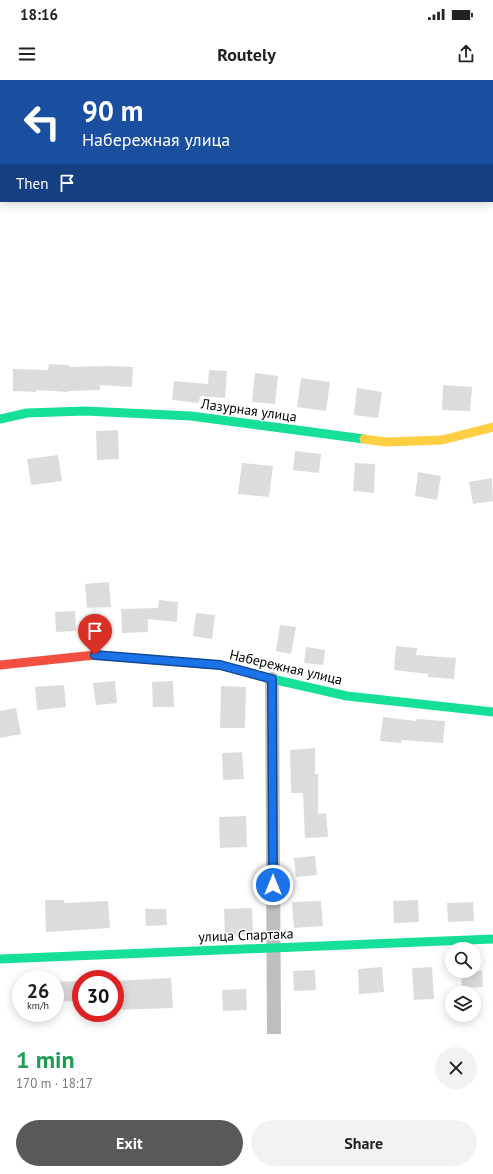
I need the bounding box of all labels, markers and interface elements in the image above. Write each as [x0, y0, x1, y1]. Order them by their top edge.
text: 18:16 [20, 5, 58, 24]
icon: menu [16, 43, 38, 65]
text: Routely [217, 43, 276, 66]
icon: share [455, 43, 477, 65]
text: 90 m [82, 92, 143, 129]
icon: left [16, 96, 68, 148]
text: Набережная улица [82, 128, 230, 151]
icon: arrive [56, 172, 78, 194]
text: Then [16, 174, 48, 193]
street label: Лазурная улица [199, 394, 298, 426]
pin [78, 614, 112, 655]
icon: arrive [84, 620, 106, 642]
street label: Набережная улица [228, 645, 344, 689]
position arrow [252, 864, 294, 906]
street label: улица Спартака [198, 924, 294, 946]
map controls [445, 942, 481, 1022]
button: search [445, 942, 481, 978]
speed limit sign: 30 [72, 970, 124, 1022]
text: 26 [27, 978, 49, 1004]
button: layers [445, 986, 481, 1022]
text: km/h [27, 999, 49, 1012]
text: 1 min [16, 1044, 75, 1075]
button: close [435, 1047, 477, 1089]
text: 170 m · 18:17 [16, 1075, 93, 1092]
button: Exit [16, 1120, 243, 1166]
button: Share [251, 1120, 477, 1166]

